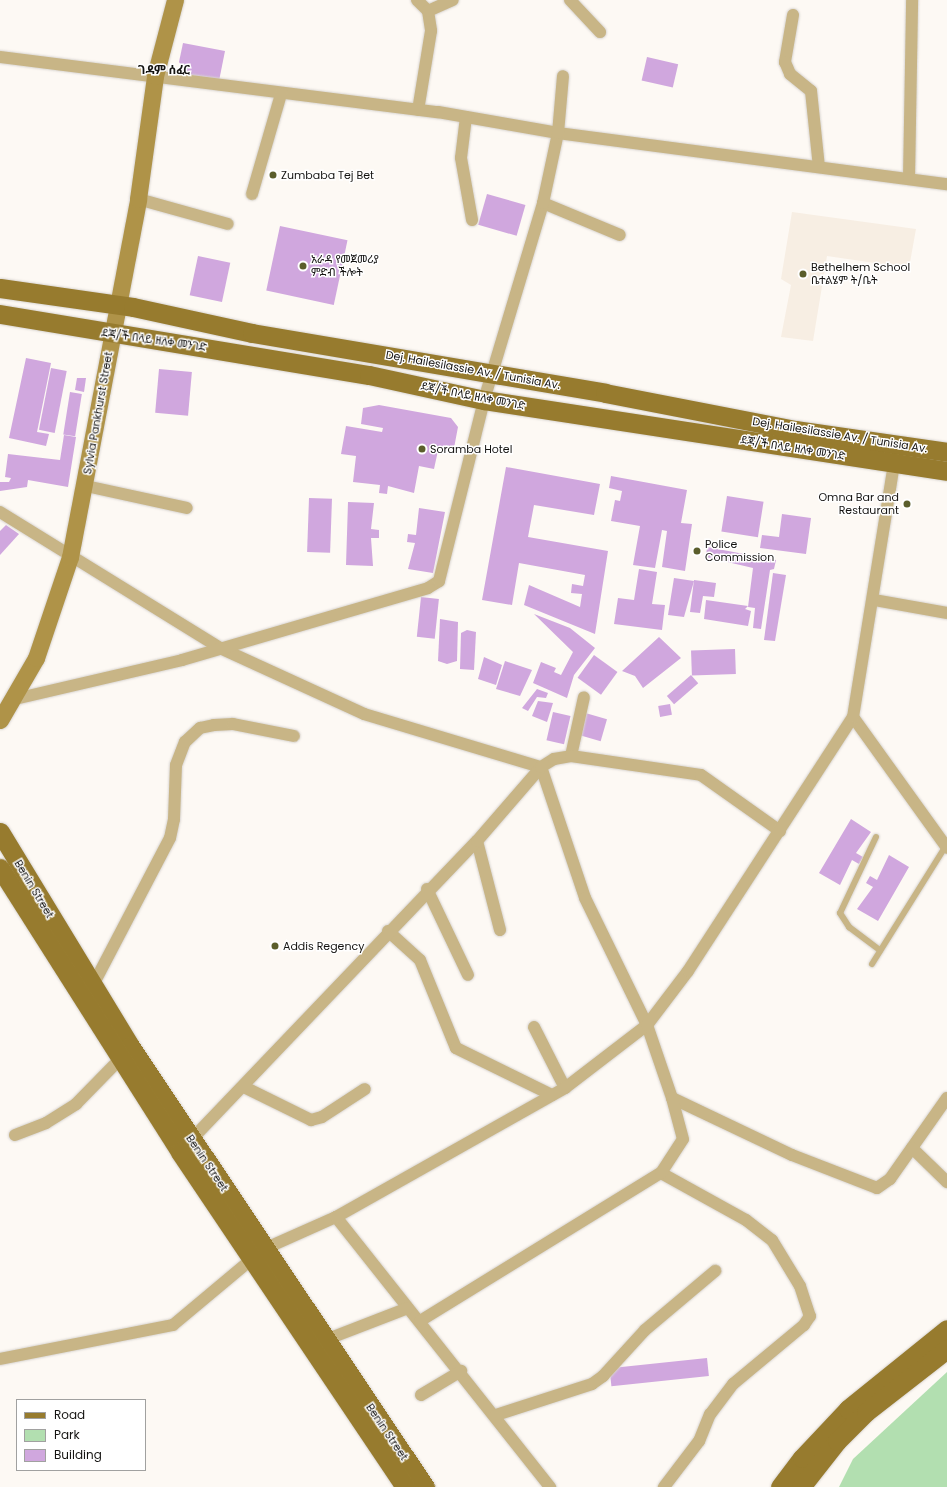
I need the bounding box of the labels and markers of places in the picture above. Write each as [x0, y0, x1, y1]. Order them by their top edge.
place label: Zumbaba Tej Bet [281, 168, 374, 182]
marker: Zumbaba Tej Bet [268, 170, 278, 180]
place label: አራዳ የመጀመሪያ ምድብ ችሎት [311, 253, 379, 279]
marker: አራዳ የመጀመሪያ ምድብ ችሎት [298, 261, 308, 271]
place label: Bethelhem School ቤተልሄም ት/ቤት [811, 261, 910, 287]
marker: Bethelhem School ቤተልሄም ት/ቤት [798, 269, 808, 279]
place label: Soramba Hotel [430, 442, 512, 456]
marker: Soramba Hotel [417, 444, 427, 454]
place label: Omna Bar and Restaurant [818, 491, 899, 517]
marker: Omna Bar and Restaurant [902, 499, 912, 509]
place label: Police Commission [705, 538, 774, 564]
marker: Police Commission [692, 546, 702, 556]
place label: Addis Regency [283, 939, 364, 953]
marker: Addis Regency [270, 941, 280, 951]

